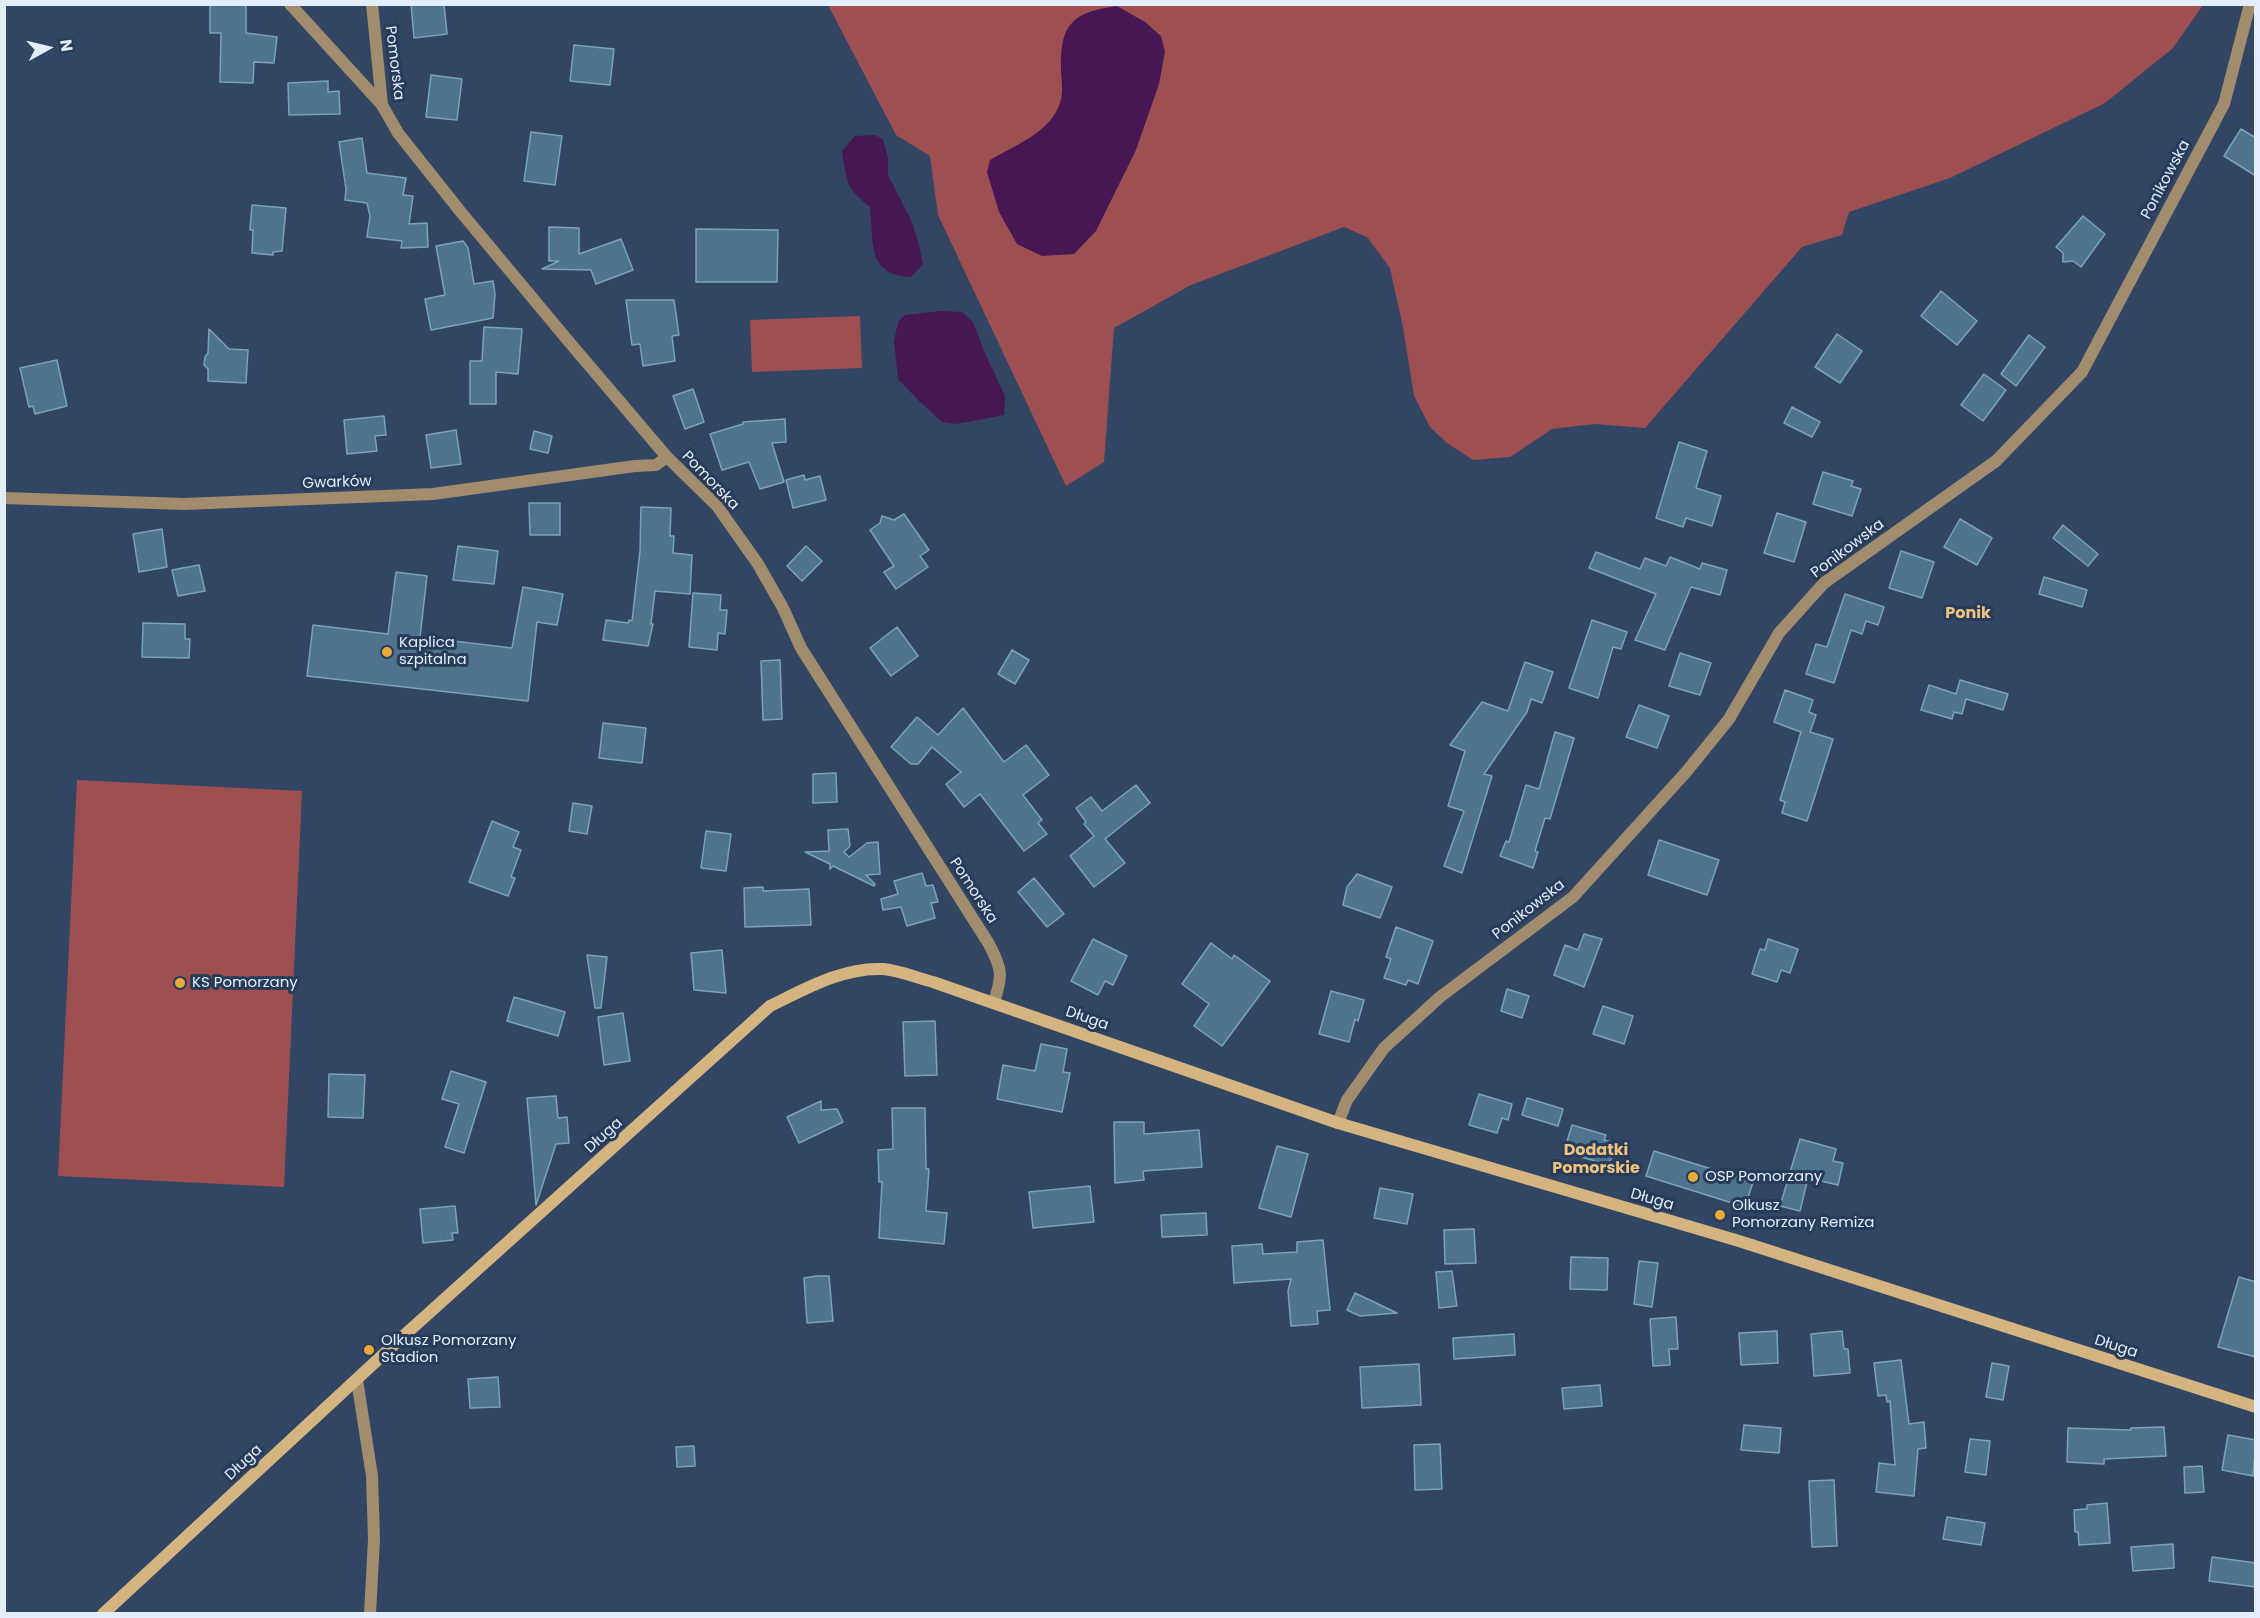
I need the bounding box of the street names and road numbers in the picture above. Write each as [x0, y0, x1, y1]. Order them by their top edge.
street label: Pomorska [381, 25, 407, 101]
street label: Ponikowska [2138, 137, 2194, 223]
street label: Pomorska [678, 448, 742, 514]
street label: Gwarków [302, 473, 372, 493]
street label: Ponikowska [1808, 516, 1888, 582]
street label: Pomorska [945, 855, 1001, 927]
street label: Ponikowska [1489, 876, 1569, 944]
street label: Długa [1063, 1003, 1111, 1035]
street label: Długa [582, 1115, 626, 1157]
street label: Długa [1628, 1185, 1676, 1215]
street label: Długa [2092, 1332, 2140, 1362]
street label: Długa [222, 1441, 266, 1485]

